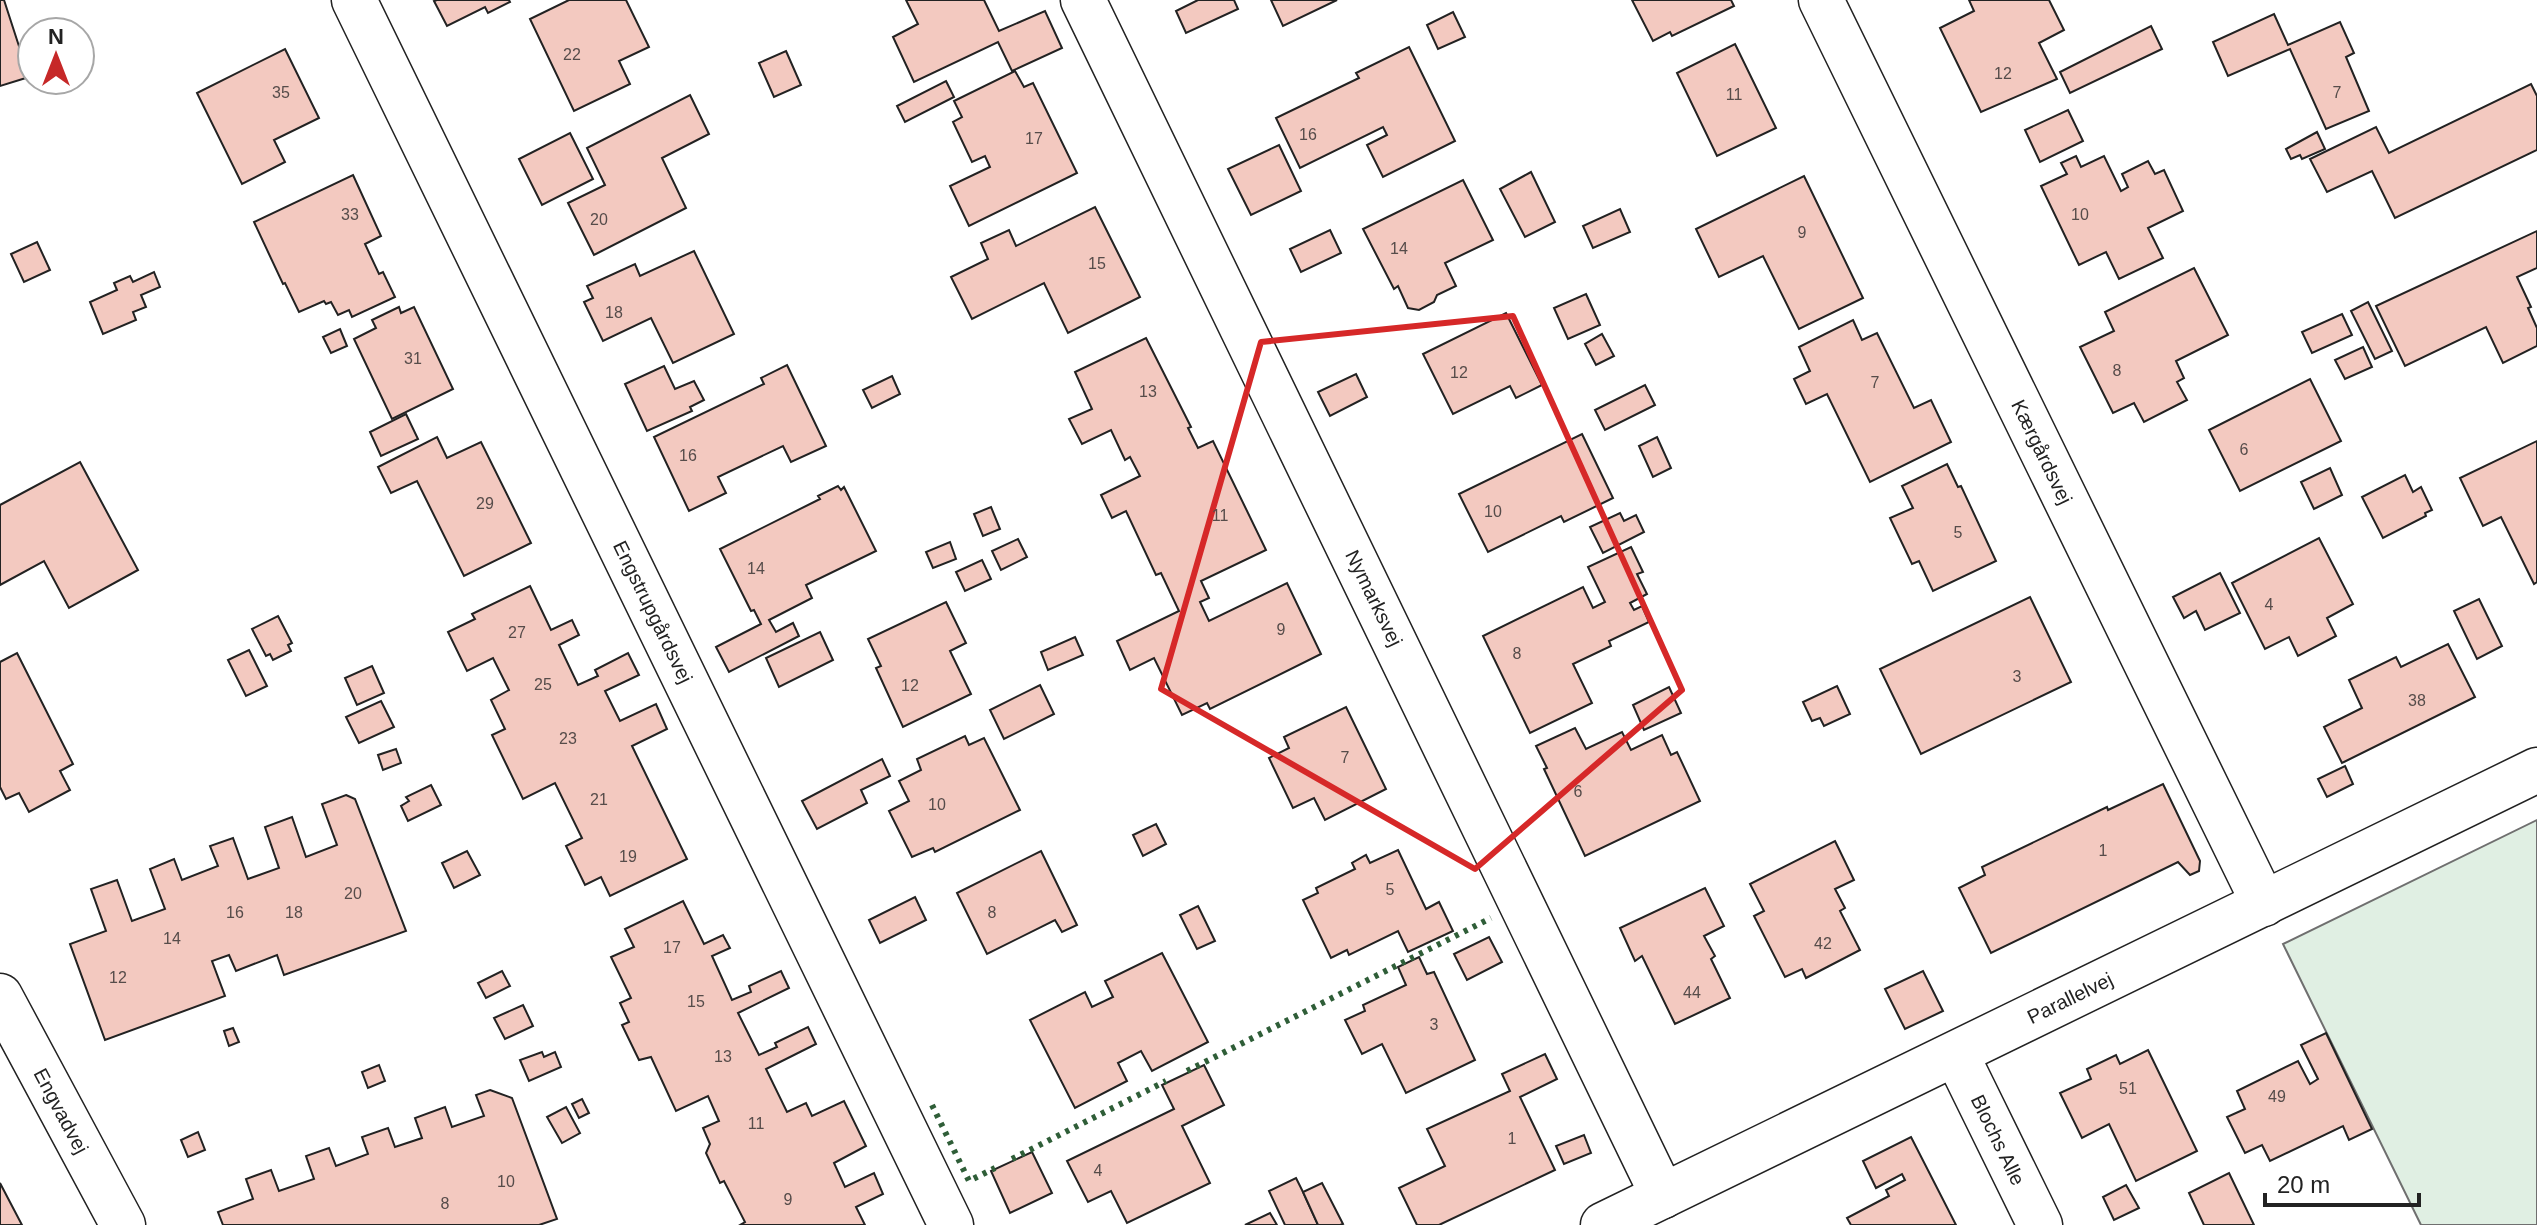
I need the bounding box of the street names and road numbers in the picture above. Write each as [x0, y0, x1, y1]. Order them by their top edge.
street label: Kærgårdsvej [2007, 396, 2077, 508]
street label: Engstrupgårdsvej [609, 537, 697, 687]
street label: Nymarksvej [1341, 546, 1407, 650]
street label: Parallelvej [2024, 968, 2116, 1028]
street label: Engvadvej [29, 1065, 93, 1157]
street label: Blochs Alle [1967, 1091, 2029, 1189]

